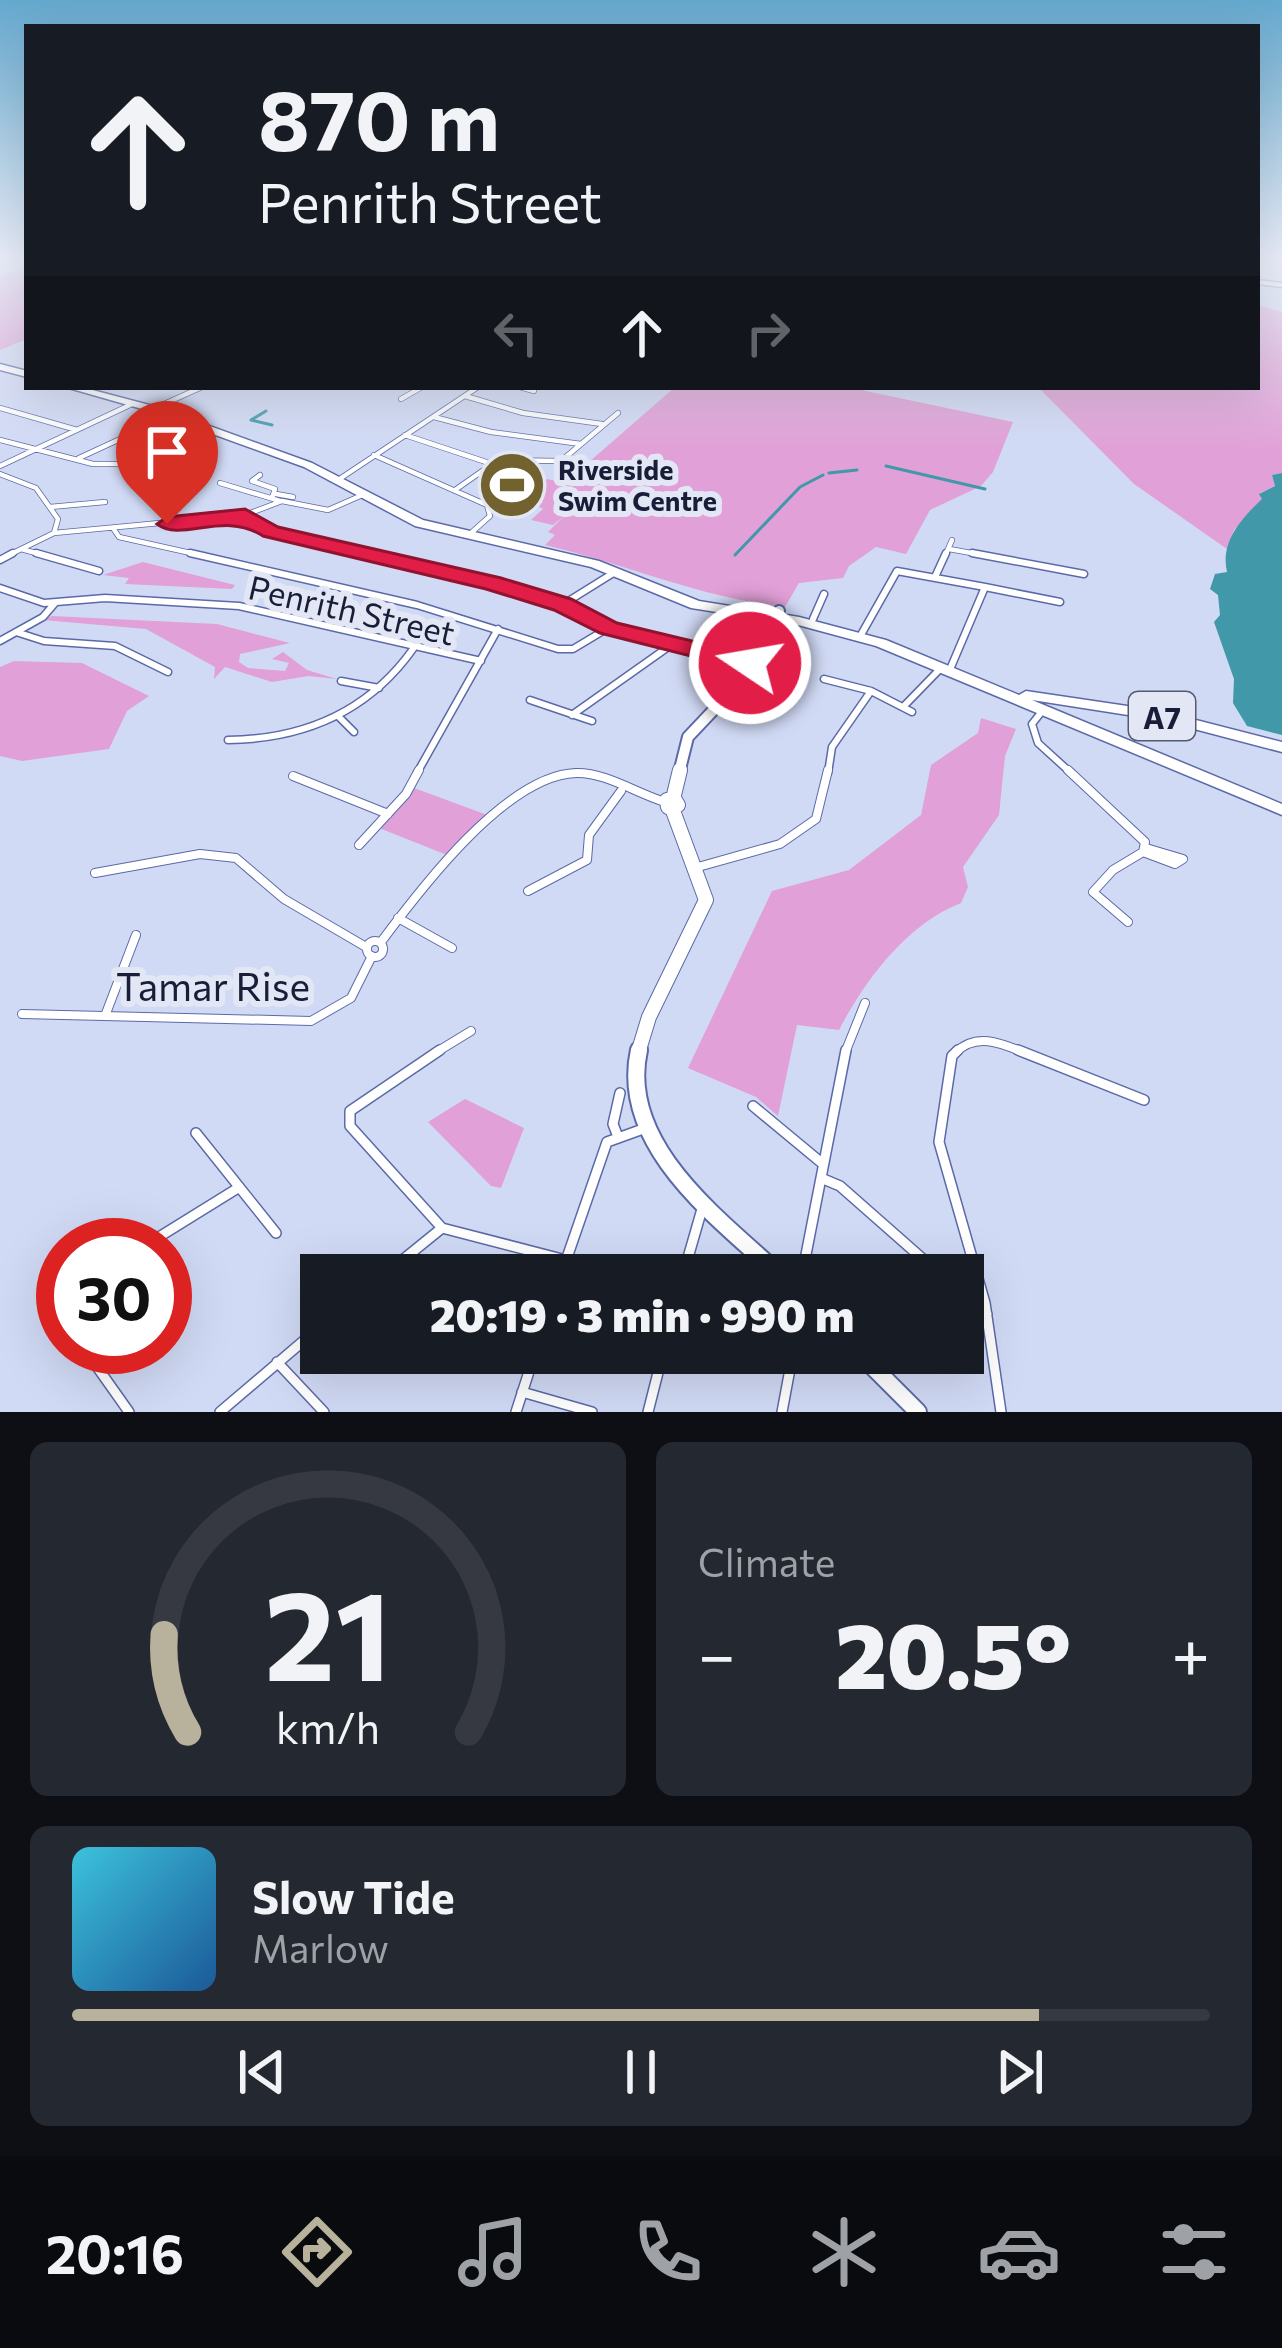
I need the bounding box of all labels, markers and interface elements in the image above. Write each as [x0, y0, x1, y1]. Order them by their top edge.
text: 870 m [258, 66, 500, 168]
icon: ahead [60, 72, 216, 228]
text: Penrith Street [258, 168, 602, 234]
icon: left [483, 300, 549, 366]
icon: ahead [609, 300, 675, 366]
icon: right [735, 300, 801, 366]
pin [116, 401, 218, 524]
icon: arrive [134, 419, 200, 485]
sports icon: Riverside Swim Centre [477, 450, 547, 520]
place label: Riverside Swim Centre [558, 453, 717, 517]
street label: Penrith Street [245, 565, 459, 653]
position arrow [687, 600, 813, 726]
road number: A7 [1129, 692, 1195, 740]
street label: Tamar Rise [116, 961, 310, 1009]
speed limit sign: 30 [36, 1218, 192, 1374]
text: 20:19 · 3 min · 990 m [430, 1286, 854, 1341]
text: Climate [698, 1537, 835, 1585]
text: 21 [264, 1554, 392, 1707]
text: 20.5° [835, 1597, 1071, 1708]
text: − [698, 1612, 736, 1693]
text: + [1171, 1612, 1210, 1693]
text: km/h [276, 1700, 380, 1753]
text: Slow Tide [252, 1868, 455, 1923]
text: Marlow [252, 1923, 389, 1971]
icon: previous [229, 2039, 295, 2105]
icon: pause [608, 2039, 674, 2105]
icon: next [987, 2039, 1053, 2105]
icon: directions [275, 2210, 359, 2294]
icon: music [451, 2210, 535, 2294]
icon: phone [626, 2210, 710, 2294]
icon: climate [802, 2210, 886, 2294]
icon: car [977, 2210, 1061, 2294]
icon: filters [1152, 2210, 1236, 2294]
text: 20:16 [46, 2219, 184, 2285]

